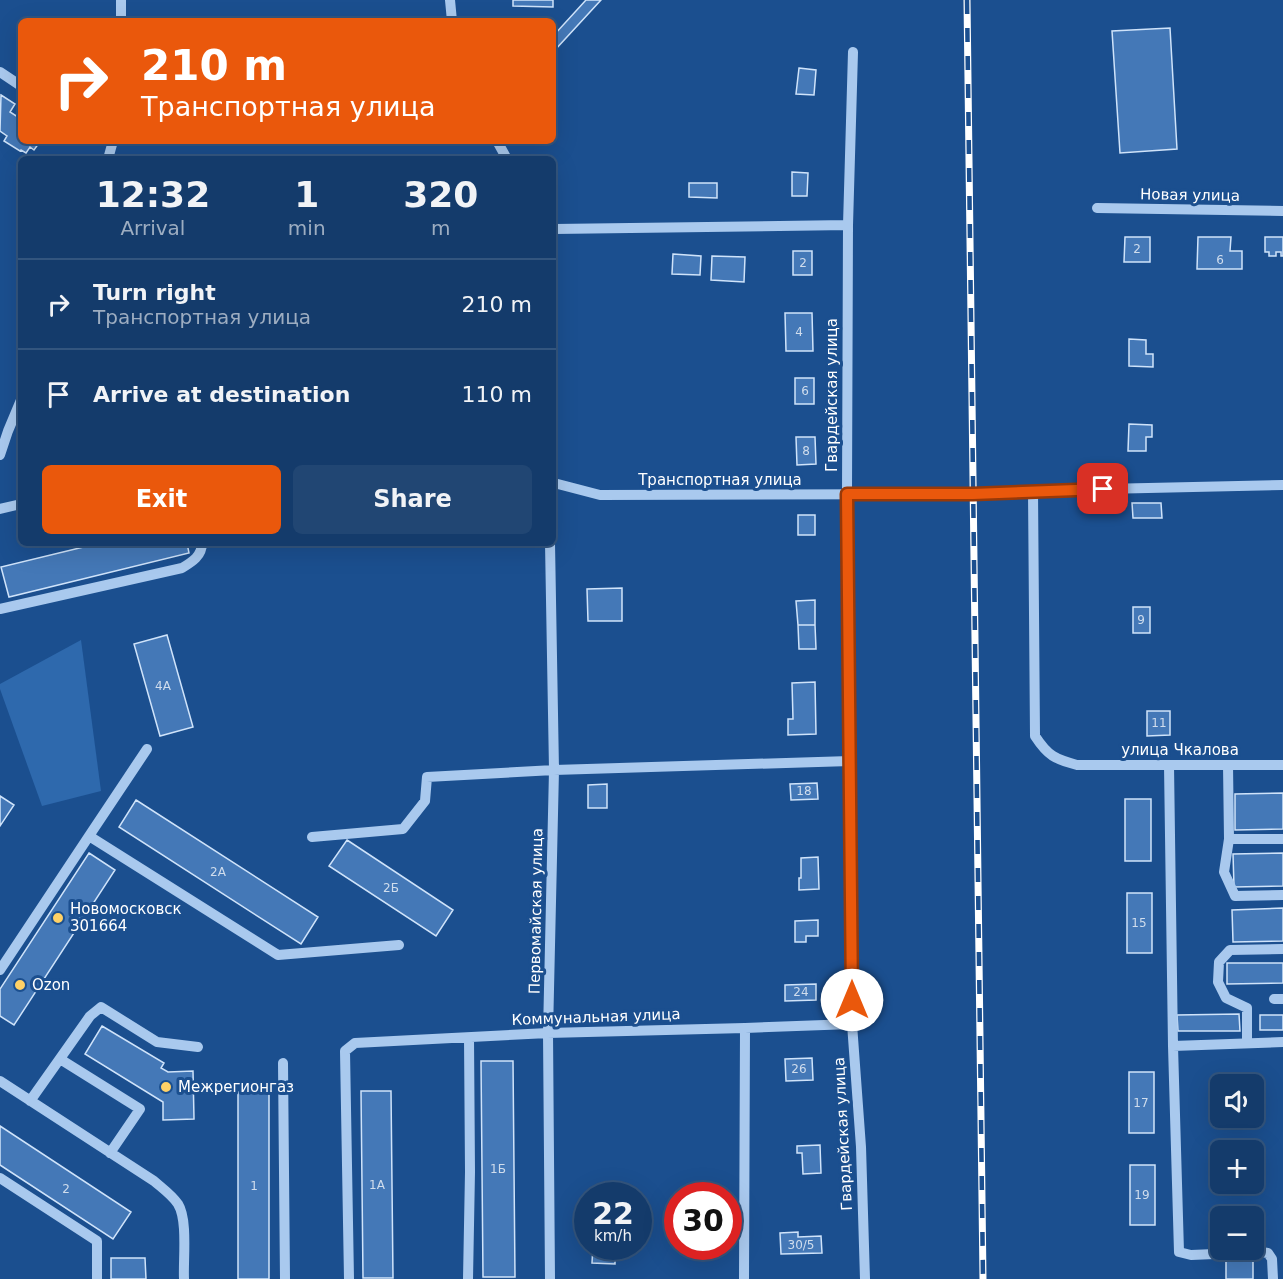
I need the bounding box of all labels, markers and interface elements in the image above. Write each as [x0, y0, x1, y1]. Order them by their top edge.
text: 210 m [141, 41, 287, 90]
icon: right [42, 42, 120, 120]
text: Транспортная улица [141, 91, 435, 122]
text: 12:32 [96, 174, 210, 215]
text: 1 [294, 174, 319, 215]
text: 320 [403, 174, 478, 215]
street label: Новая улица [1140, 185, 1240, 205]
text: Arrival [120, 216, 185, 240]
text: min [288, 216, 326, 240]
text: m [431, 216, 451, 240]
house number: 2 [1133, 242, 1141, 256]
house number: 6 [1216, 253, 1224, 267]
house number: 2 [799, 256, 807, 270]
text: Turn right [93, 280, 216, 305]
icon: right [42, 288, 75, 321]
text: 210 m [462, 292, 532, 317]
text: Транспортная улица [93, 305, 311, 329]
street label: Гвардейская улица [823, 318, 841, 472]
house number: 4 [795, 325, 803, 339]
icon: arrive [42, 378, 75, 411]
text: Arrive at destination [93, 382, 350, 407]
text: 110 m [462, 382, 532, 407]
house number: 6 [801, 384, 809, 398]
house number: 8 [802, 444, 810, 458]
pin [1077, 463, 1128, 514]
button: Exit [42, 465, 281, 534]
button: Share [293, 465, 532, 534]
street label: Транспортная улица [637, 471, 802, 489]
icon: arrive [1086, 472, 1119, 505]
house number: 9 [1137, 613, 1145, 627]
house number: 4А [155, 679, 172, 693]
house number: 11 [1151, 716, 1167, 730]
street label: улица Чкалова [1121, 741, 1239, 759]
house number: 18 [796, 784, 812, 798]
street label: Первомайская улица [526, 828, 546, 994]
house number: 2А [210, 865, 227, 879]
house number: 2Б [383, 881, 399, 895]
place label: Новомосковск 301664 [70, 900, 182, 935]
marker: Новомосковск 301664 [51, 911, 65, 925]
house number: 15 [1131, 916, 1147, 930]
position arrow [820, 968, 884, 1032]
place label: Ozon [32, 976, 70, 994]
marker: Ozon [13, 978, 27, 992]
house number: 24 [793, 985, 809, 999]
street label: Коммунальная улица [511, 1005, 681, 1029]
street label: Гвардейская улица [830, 1057, 856, 1211]
house number: 26 [791, 1062, 807, 1076]
map controls [1210, 1074, 1264, 1260]
button: sound [1210, 1074, 1264, 1128]
place label: Межрегионгаз [178, 1078, 294, 1096]
marker: Межрегионгаз [159, 1080, 173, 1094]
house number: 17 [1133, 1096, 1149, 1110]
button: + [1210, 1140, 1264, 1194]
house number: 1Б [490, 1162, 506, 1176]
house number: 1А [369, 1178, 386, 1192]
house number: 1 [250, 1179, 258, 1193]
house number: 2 [62, 1182, 70, 1196]
speed limit sign: 30 [664, 1182, 742, 1260]
house number: 19 [1134, 1188, 1150, 1202]
text: 22 [592, 1196, 634, 1231]
button: − [1210, 1206, 1264, 1260]
text: km/h [594, 1227, 632, 1245]
house number: 30/5 [788, 1238, 814, 1252]

